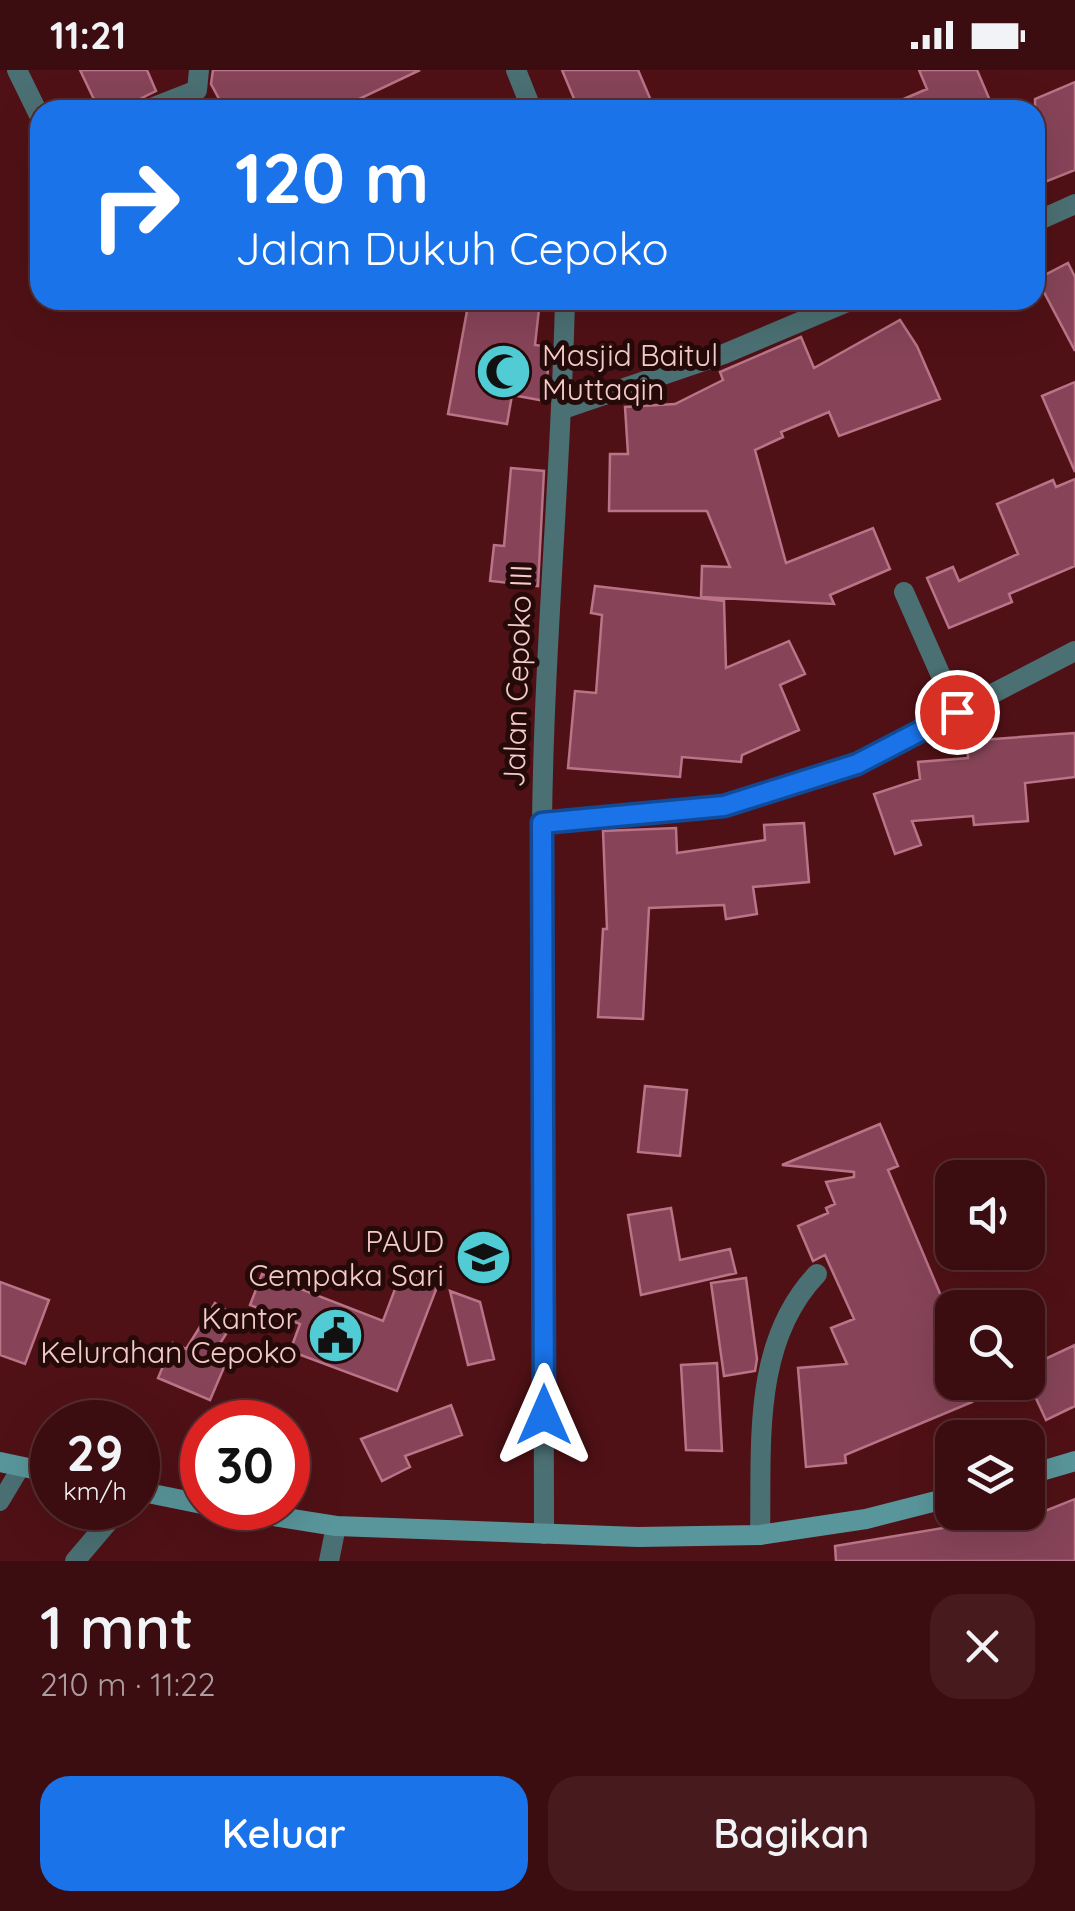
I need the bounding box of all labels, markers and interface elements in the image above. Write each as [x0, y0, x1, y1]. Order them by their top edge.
text: 11:21 [50, 11, 126, 59]
text: 120 m [235, 133, 429, 221]
icon: right [70, 140, 200, 270]
text: Jalan Dukuh Cepoko [235, 220, 669, 276]
place label: Masjid Baitul Muttaqin [542, 336, 718, 408]
mosque icon: Masjid Baitul Muttaqin [473, 342, 533, 402]
street label: Jalan Cepoko III [494, 564, 540, 788]
pin [915, 670, 1000, 755]
icon: arrive [930, 685, 985, 740]
map controls [935, 1160, 1045, 1530]
button: sound [935, 1160, 1045, 1270]
place label: PAUD Cempaka Sari [248, 1222, 444, 1294]
school or university icon: PAUD Cempaka Sari [453, 1228, 513, 1288]
button: search [935, 1290, 1045, 1400]
place label: Kantor Kelurahan Cepoko [40, 1299, 297, 1371]
public building icon: Kantor Kelurahan Cepoko [306, 1305, 366, 1365]
position arrow [492, 1363, 596, 1467]
speed limit sign: 30 [180, 1400, 310, 1530]
button: layers [935, 1420, 1045, 1530]
text: 29 [67, 1421, 123, 1484]
text: km/h [63, 1475, 127, 1506]
text: 1 mnt [40, 1589, 193, 1664]
button: close [930, 1594, 1035, 1699]
text: 210 m · 11:22 [40, 1664, 215, 1704]
button: Keluar [40, 1776, 528, 1891]
button: Bagikan [548, 1776, 1035, 1891]

